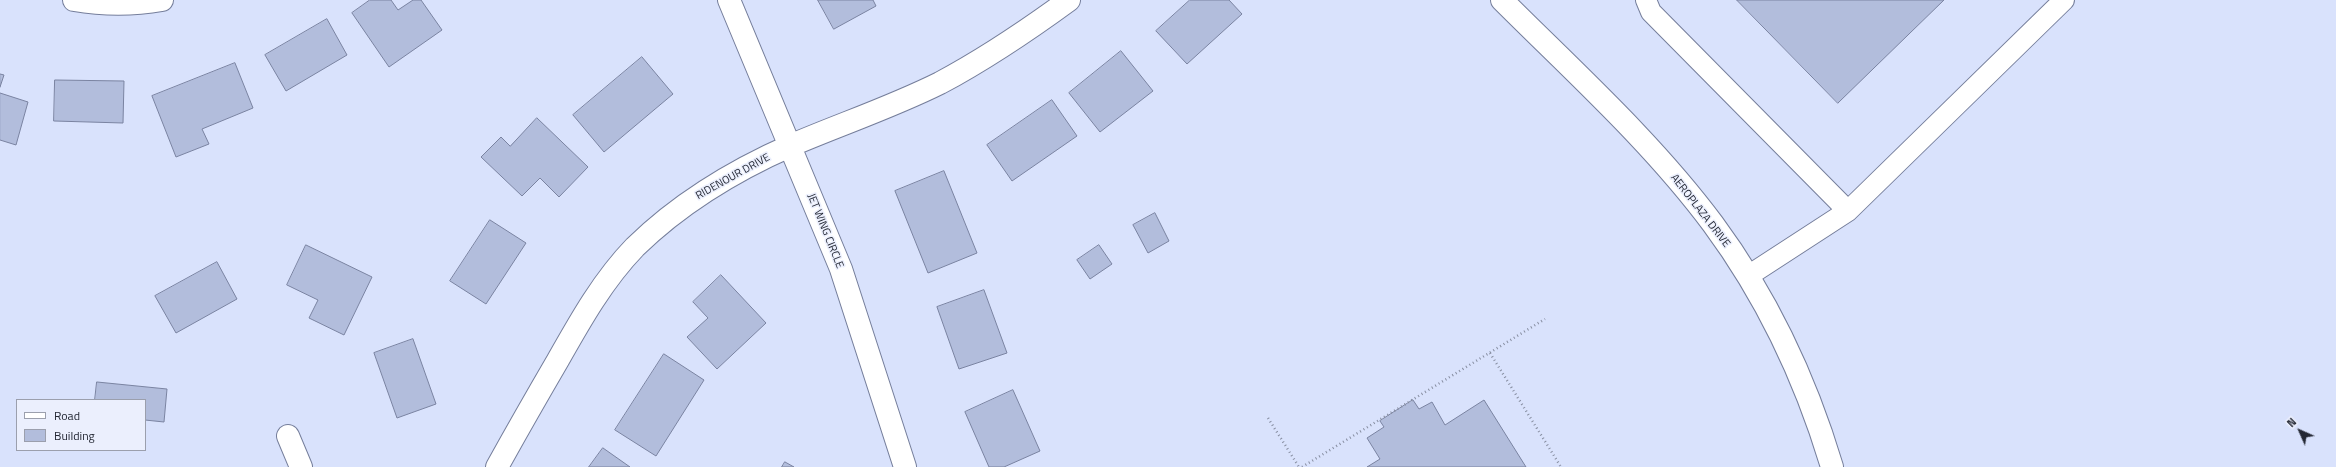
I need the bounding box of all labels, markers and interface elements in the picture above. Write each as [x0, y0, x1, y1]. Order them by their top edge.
street label: RIDENOUR DRIVE [694, 151, 772, 203]
street label: AEROPLAZA DRIVE [1667, 172, 1733, 250]
street label: JET WING CIRCLE [804, 192, 846, 270]
legend [16, 399, 146, 451]
text: Road [54, 406, 80, 425]
north arrow [2280, 411, 2320, 451]
text: N [2283, 414, 2300, 431]
text: Building [54, 426, 95, 445]

